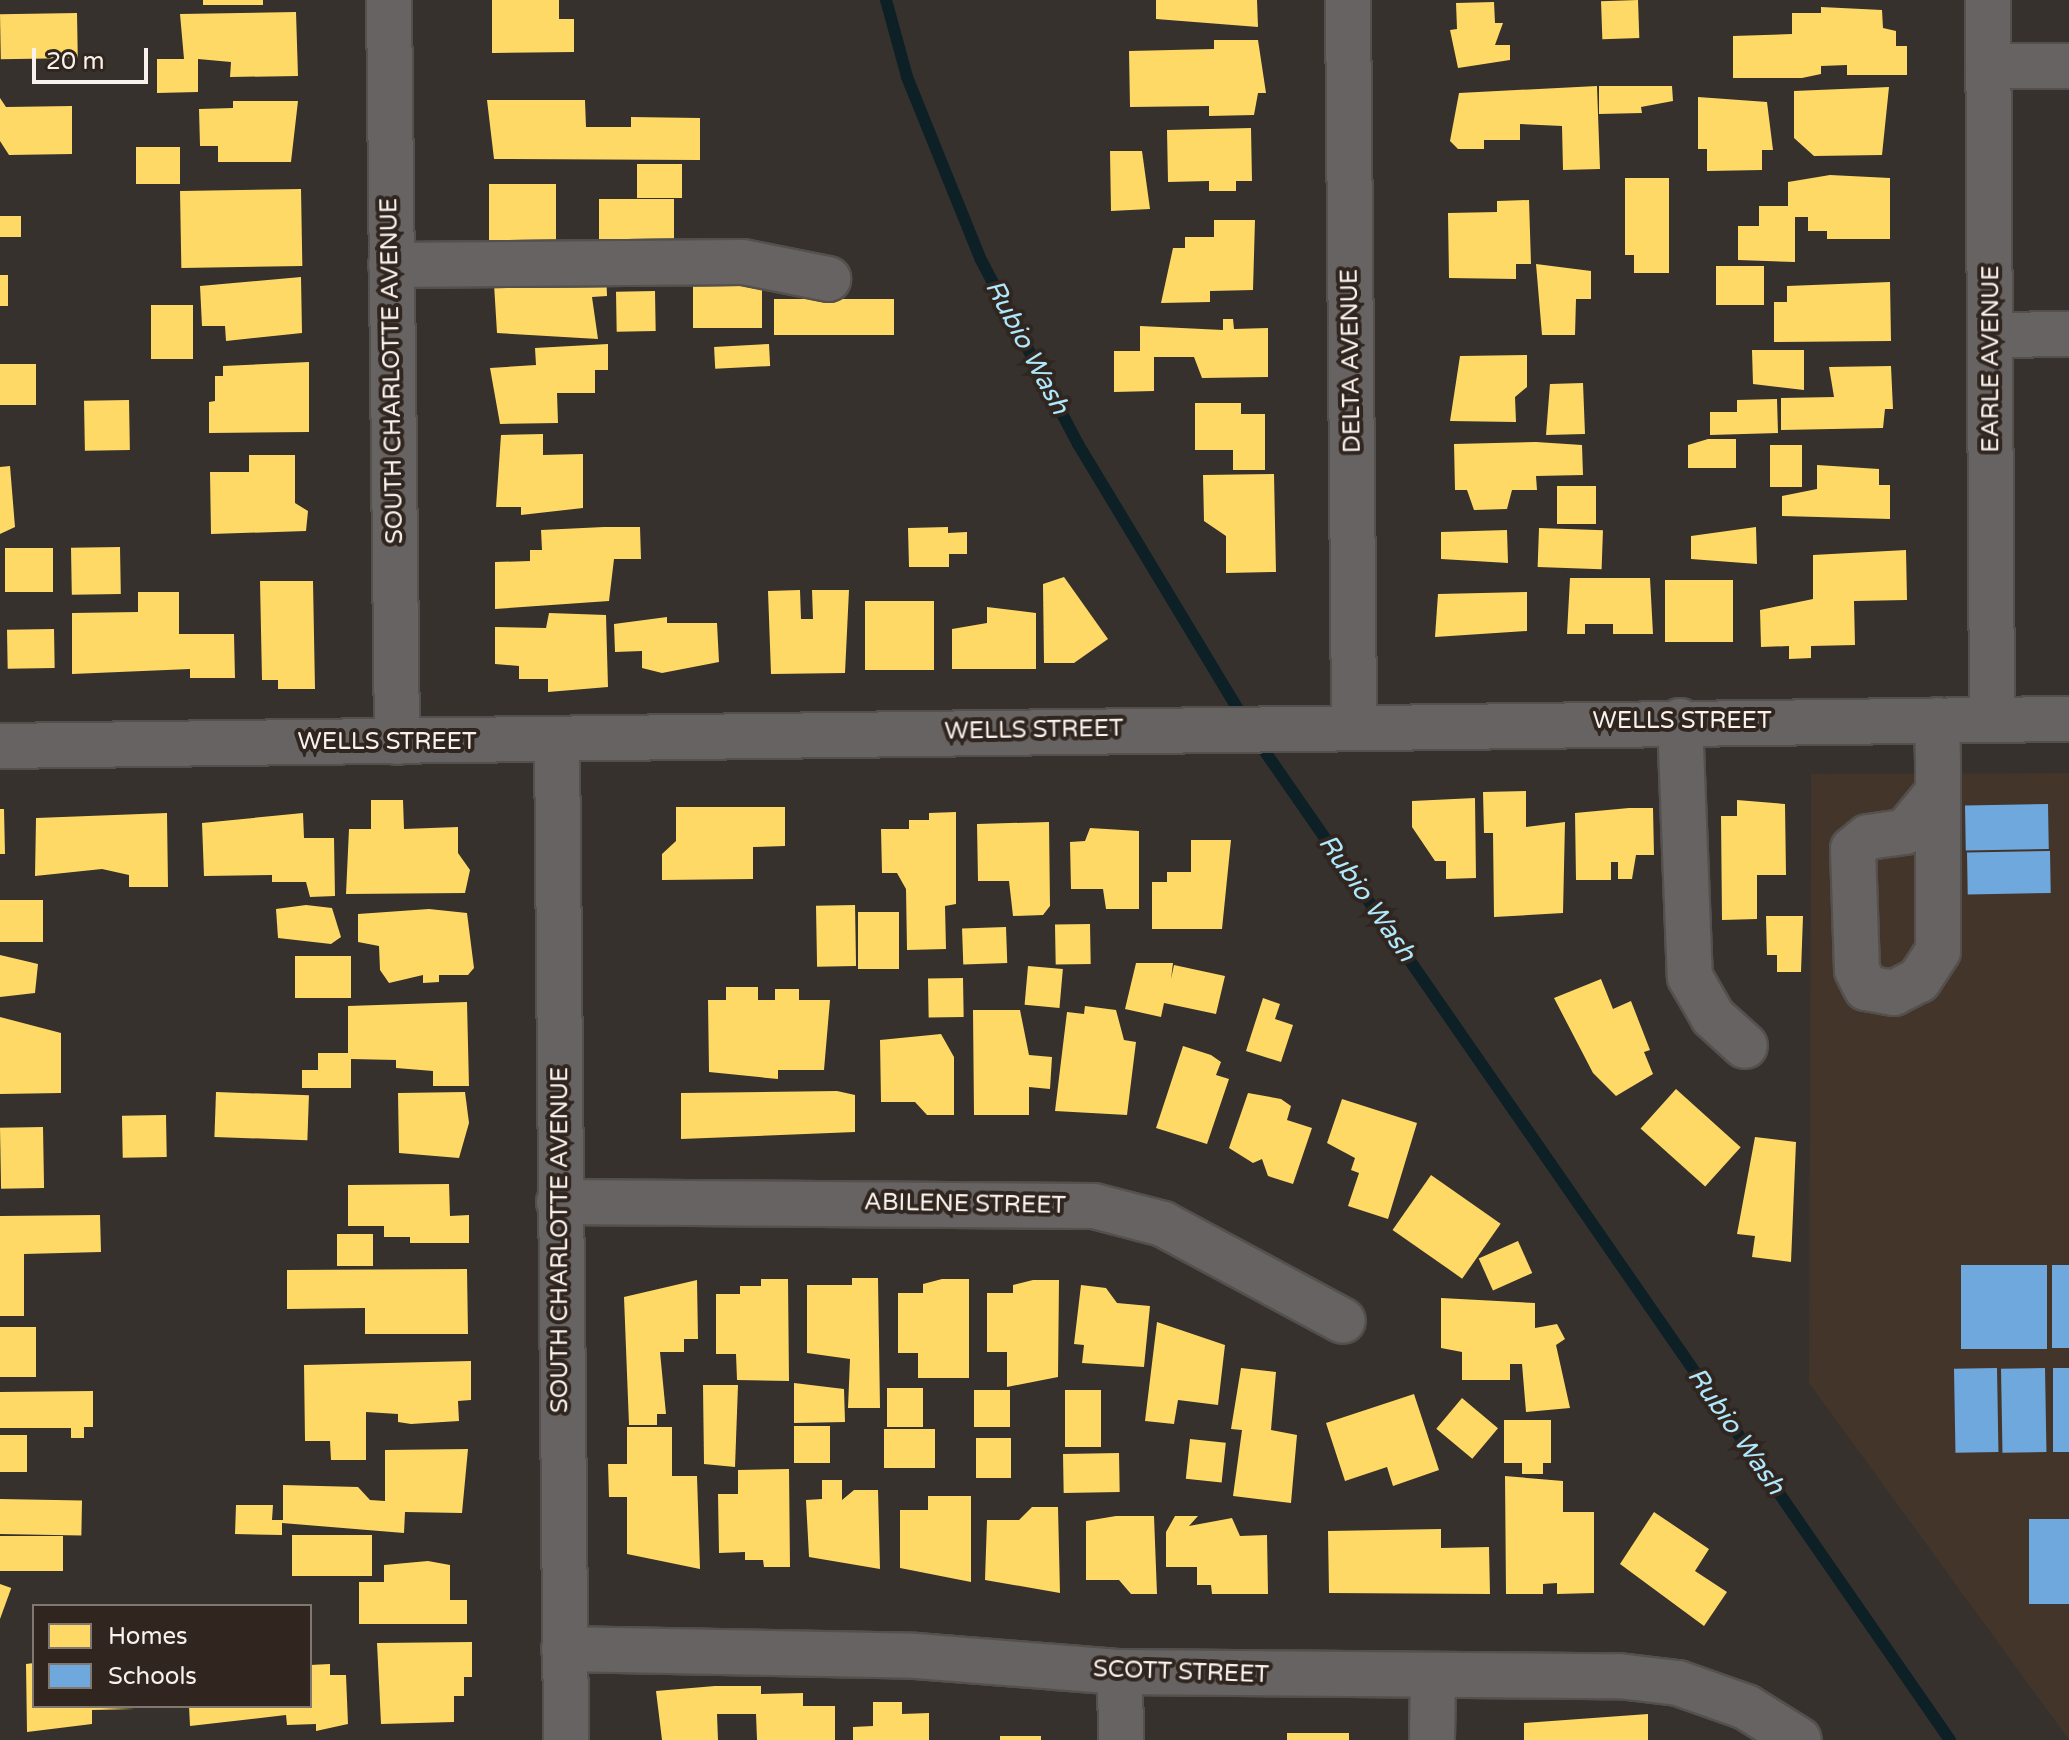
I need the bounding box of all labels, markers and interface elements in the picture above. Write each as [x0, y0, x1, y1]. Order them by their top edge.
scale bar [36, 32, 152, 82]
text: 20 m [46, 47, 104, 76]
street label: SOUTH CHARLOTTE AVENUE [375, 198, 409, 544]
street label: EARLE AVENUE [1977, 265, 2005, 453]
street label: DELTA AVENUE [1335, 269, 1367, 453]
water label: Rubio Wash [978, 274, 1076, 420]
street label: WELLS STREET [1592, 707, 1772, 735]
street label: WELLS STREET [944, 714, 1124, 746]
street label: WELLS STREET [297, 728, 477, 756]
water label: Rubio Wash [1312, 828, 1422, 968]
street label: SOUTH CHARLOTTE AVENUE [546, 1067, 574, 1413]
street label: ABILENE STREET [864, 1188, 1066, 1220]
water label: Rubio Wash [1681, 1361, 1791, 1501]
legend [32, 1604, 312, 1708]
text: Homes [108, 1622, 188, 1651]
street label: SCOTT STREET [1092, 1655, 1270, 1689]
text: Schools [108, 1662, 197, 1691]

